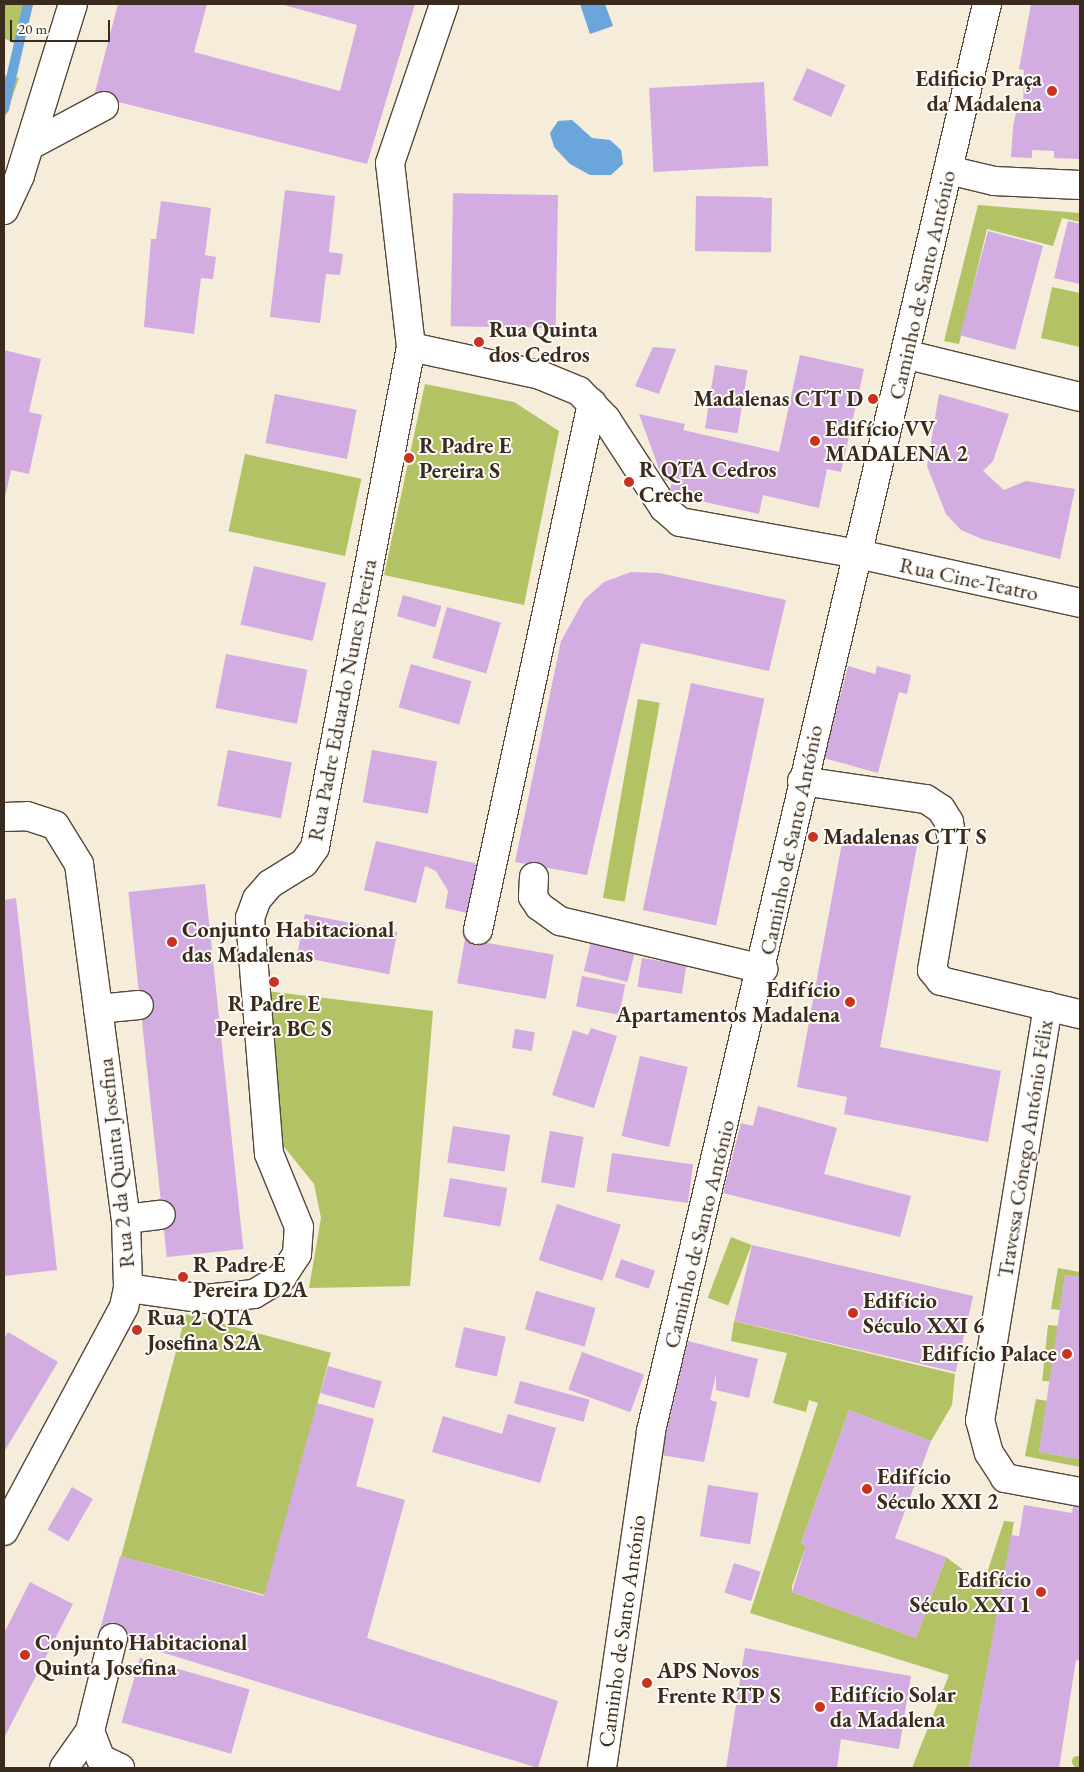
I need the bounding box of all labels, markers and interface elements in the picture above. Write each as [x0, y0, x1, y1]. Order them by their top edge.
scale bar [12, 10, 112, 42]
text: 20 m [18, 19, 47, 38]
place label: Edificio Praça da Madalena [916, 65, 1042, 116]
marker: Edificio Praça da Madalena [1046, 85, 1058, 97]
street label: Caminho de Santo António [883, 168, 961, 402]
place label: Rua Quinta dos Cedros [489, 316, 598, 368]
marker: Rua Quinta dos Cedros [473, 336, 485, 348]
place label: Madalenas CTT D [693, 386, 863, 412]
marker: Madalenas CTT D [867, 393, 879, 405]
place label: Edifício VV MADALENA 2 [825, 415, 968, 466]
place label: R Padre E Pereira S [419, 432, 511, 484]
marker: Edifício VV MADALENA 2 [809, 435, 821, 447]
marker: R Padre E Pereira S [403, 452, 415, 464]
place label: R QTA Cedros Creche [639, 456, 776, 508]
marker: R QTA Cedros Creche [623, 476, 635, 488]
street label: Rua Cine-Teatro [897, 551, 1041, 607]
street label: Rua Padre Eduardo Nunes Pereira [302, 557, 382, 843]
street label: Caminho de Santo António [754, 723, 828, 957]
place label: Madalenas CTT S [823, 824, 987, 850]
marker: Madalenas CTT S [807, 831, 819, 843]
place label: Conjunto Habitacional das Madalenas [182, 916, 394, 968]
marker: Conjunto Habitacional das Madalenas [166, 936, 178, 948]
marker: R Padre E Pereira BC S [268, 976, 280, 988]
place label: Edifício Apartamentos Madalena [616, 976, 840, 1028]
place label: R Padre E Pereira BC S [216, 990, 332, 1042]
marker: Edifício Apartamentos Madalena [844, 996, 856, 1008]
street label: Travessa Cónego António Félix [992, 1018, 1058, 1280]
street label: Rua 2 da Quinta Josefina [92, 1057, 140, 1269]
street label: Caminho de Santo António [658, 1117, 740, 1351]
place label: R Padre E Pereira D2A [193, 1251, 308, 1302]
marker: R Padre E Pereira D2A [177, 1271, 189, 1283]
place label: Edifício Século XXI 6 [863, 1287, 984, 1338]
place label: Rua 2 QTA Josefina S2A [147, 1304, 262, 1355]
marker: Edifício Século XXI 6 [847, 1307, 859, 1319]
marker: Rua 2 QTA Josefina S2A [131, 1324, 143, 1336]
place label: Edifício Palace [922, 1341, 1057, 1367]
marker: Edifício Palace [1061, 1348, 1073, 1360]
place label: Edifício Século XXI 2 [877, 1463, 998, 1514]
marker: Edifício Século XXI 2 [861, 1483, 873, 1495]
street label: Caminho de Santo António [593, 1513, 651, 1749]
place label: Edifício Século XXI 1 [910, 1566, 1031, 1618]
marker: Edifício Século XXI 1 [1035, 1586, 1047, 1598]
place label: Conjunto Habitacional Quinta Josefina [35, 1629, 247, 1680]
marker: Conjunto Habitacional Quinta Josefina [19, 1649, 31, 1661]
place label: APS Novos Frente RTP S [657, 1657, 781, 1708]
marker: APS Novos Frente RTP S [641, 1677, 653, 1689]
place label: Edifício Solar da Madalena [830, 1681, 956, 1732]
marker: Edifício Solar da Madalena [814, 1701, 826, 1713]

